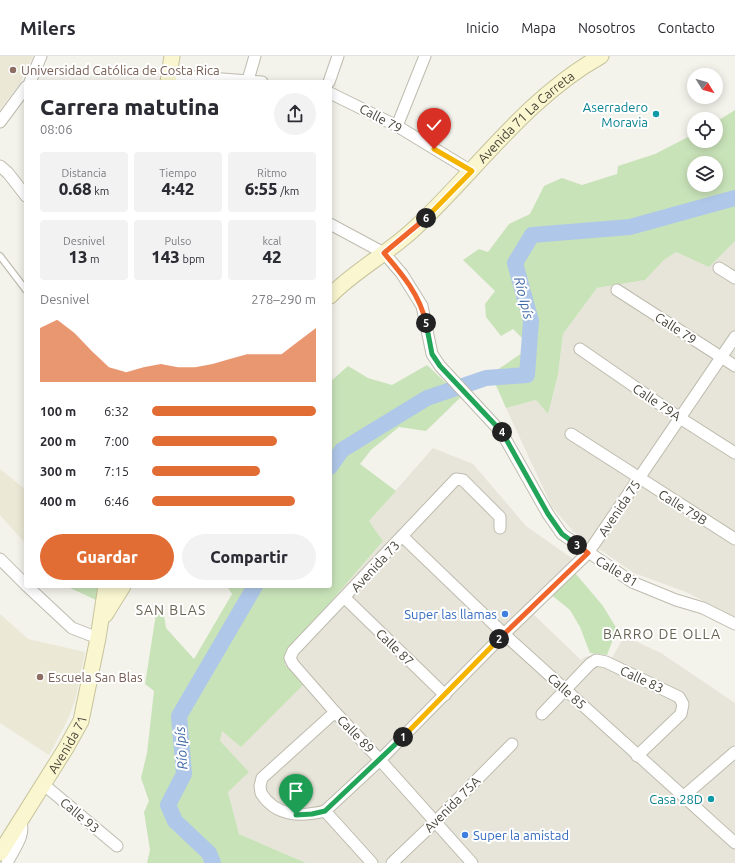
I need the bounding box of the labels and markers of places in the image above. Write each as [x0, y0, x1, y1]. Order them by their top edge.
place label: Universidad Católica de Costa Rica [21, 63, 220, 77]
marker: Universidad Católica de Costa Rica [8, 65, 18, 75]
place label: Aserradero Moravia [583, 100, 648, 129]
pin [417, 108, 451, 149]
marker: Aserradero Moravia [651, 109, 661, 119]
pin: 6 [416, 208, 436, 228]
pin: 5 [416, 313, 436, 333]
pin: 4 [492, 422, 512, 442]
pin: 3 [567, 535, 587, 555]
place label: Super las llamas [404, 607, 497, 621]
marker: Super las llamas [500, 609, 510, 619]
pin: 2 [489, 629, 509, 649]
place label: Escuela San Blas [48, 670, 143, 684]
marker: Escuela San Blas [35, 672, 45, 682]
pin: 1 [393, 727, 413, 747]
pin [279, 774, 313, 815]
place label: Casa 28D [649, 792, 703, 806]
marker: Casa 28D [706, 794, 716, 804]
place label: Super la amistad [473, 828, 569, 842]
marker: Super la amistad [460, 830, 470, 840]

